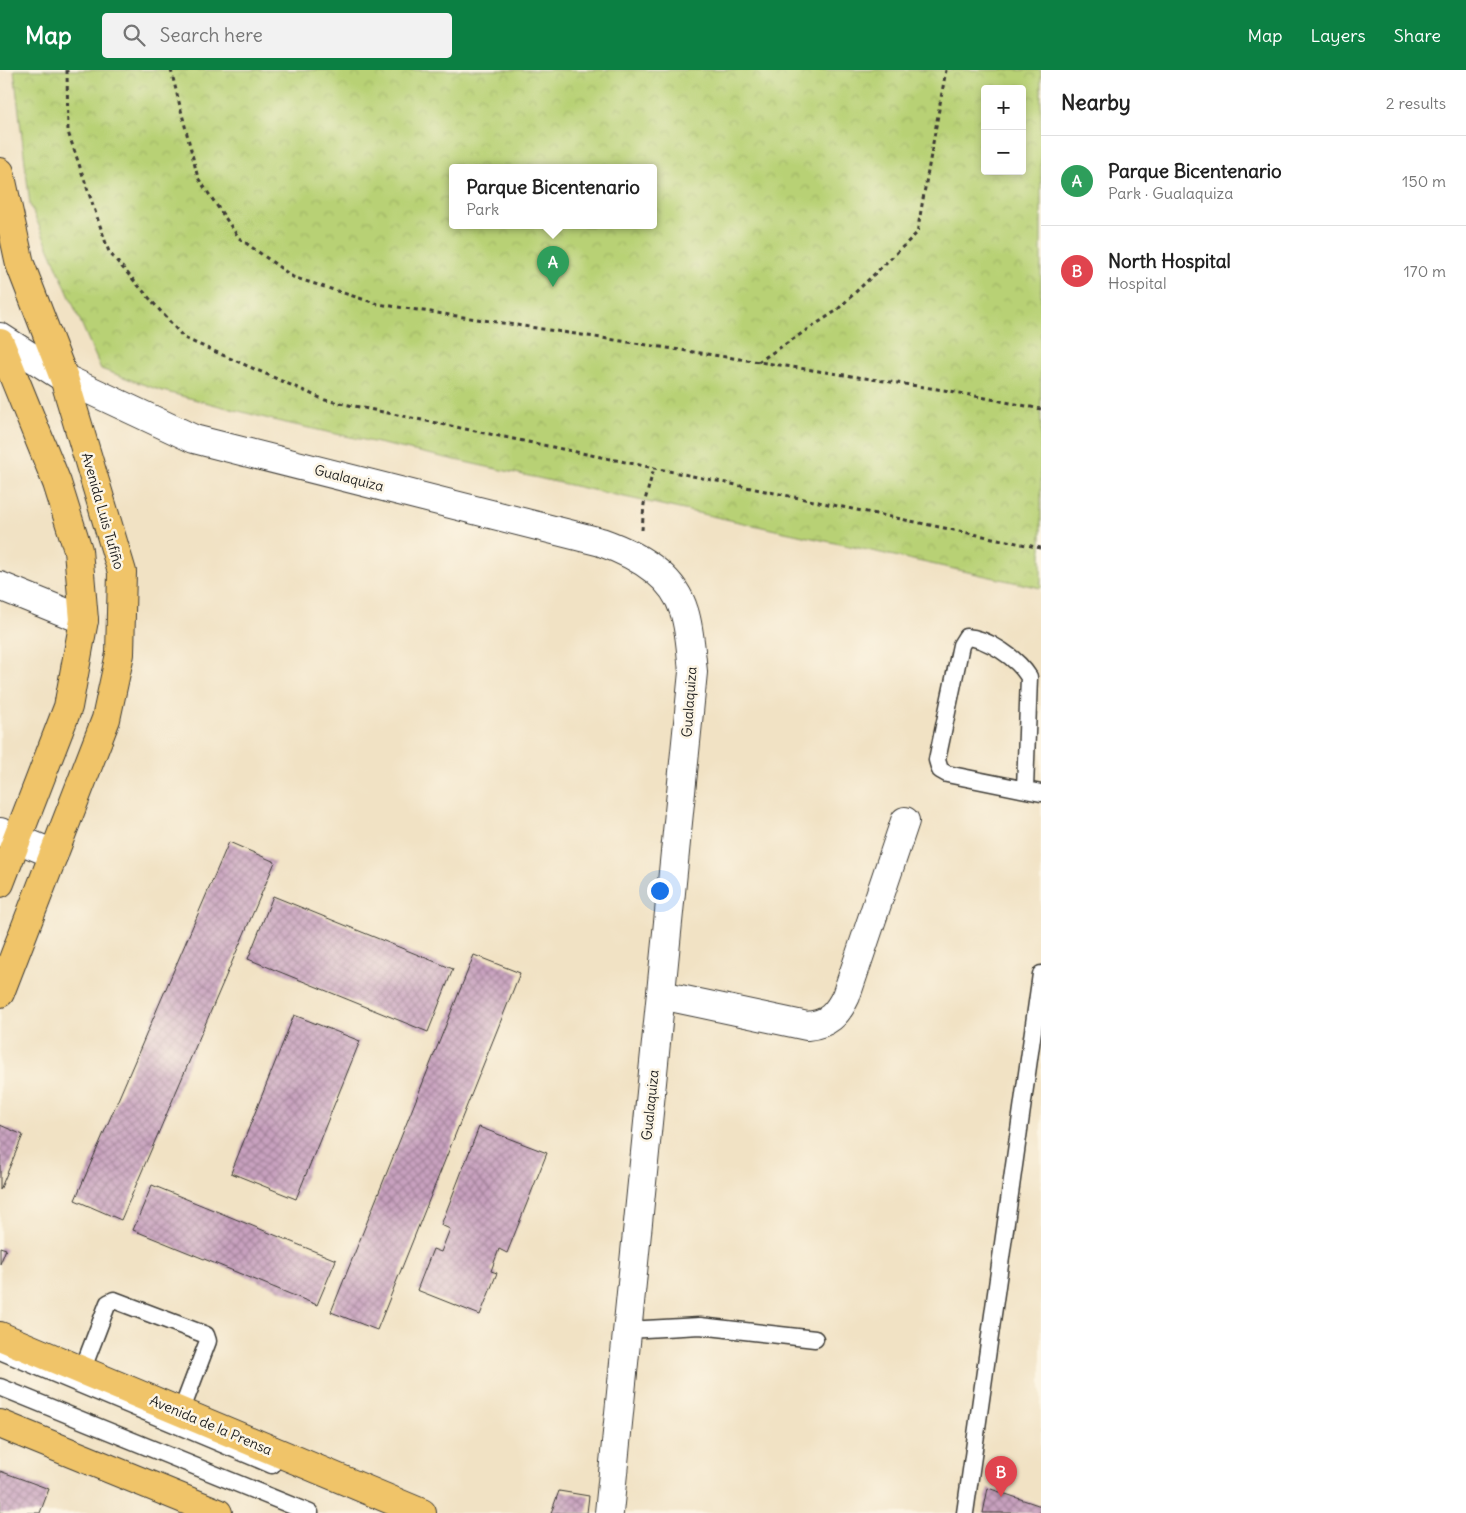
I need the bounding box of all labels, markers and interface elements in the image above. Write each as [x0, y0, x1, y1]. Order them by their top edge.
search box [102, 13, 452, 58]
text: Map [25, 20, 72, 50]
icon: search [120, 21, 148, 49]
text: Search here [160, 23, 263, 47]
text: Map [1247, 24, 1282, 47]
text: Layers [1310, 24, 1366, 47]
text: Share [1394, 24, 1441, 47]
map controls [981, 85, 1026, 175]
button: + [981, 85, 1026, 130]
text: Nearby [1061, 89, 1131, 116]
text: 2 results [1386, 93, 1446, 113]
button: − [981, 130, 1026, 175]
text: Parque Bicentenario [1108, 159, 1282, 183]
popup [449, 164, 657, 229]
text: A [1072, 171, 1082, 191]
text: 150 m [1402, 171, 1446, 191]
text: Parque Bicentenario [466, 175, 640, 199]
text: Park · Gualaquiza [1108, 183, 1233, 203]
text: Park [466, 199, 499, 219]
pin: A [537, 246, 569, 287]
text: North Hospital [1108, 249, 1231, 273]
text: B [1072, 261, 1082, 281]
text: 170 m [1403, 261, 1446, 281]
text: Hospital [1108, 273, 1167, 293]
street label: Avenida Luis Tufiño [78, 450, 128, 572]
street label: Gualaquiza [312, 461, 386, 495]
street label: Gualaquiza [678, 666, 700, 738]
your location [647, 878, 673, 904]
street label: Gualaquiza [637, 1069, 663, 1141]
street label: Avenida de la Prensa [147, 1391, 275, 1459]
pin: B [985, 1456, 1017, 1497]

